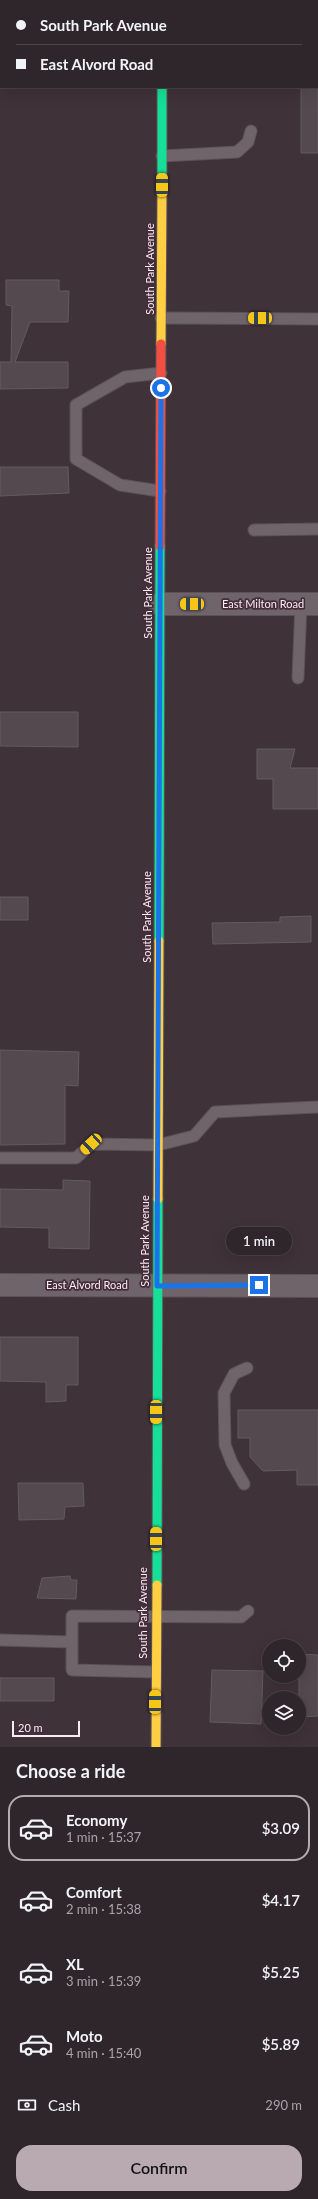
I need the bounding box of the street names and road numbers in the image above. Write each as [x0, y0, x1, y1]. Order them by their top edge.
street label: South Park Avenue [143, 223, 156, 315]
street label: South Park Avenue [141, 547, 154, 639]
street label: East Milton Road [222, 597, 304, 610]
street label: South Park Avenue [140, 871, 153, 963]
street label: South Park Avenue [138, 1195, 151, 1287]
street label: East Alvord Road [46, 1278, 128, 1291]
street label: South Park Avenue [136, 1567, 149, 1659]

